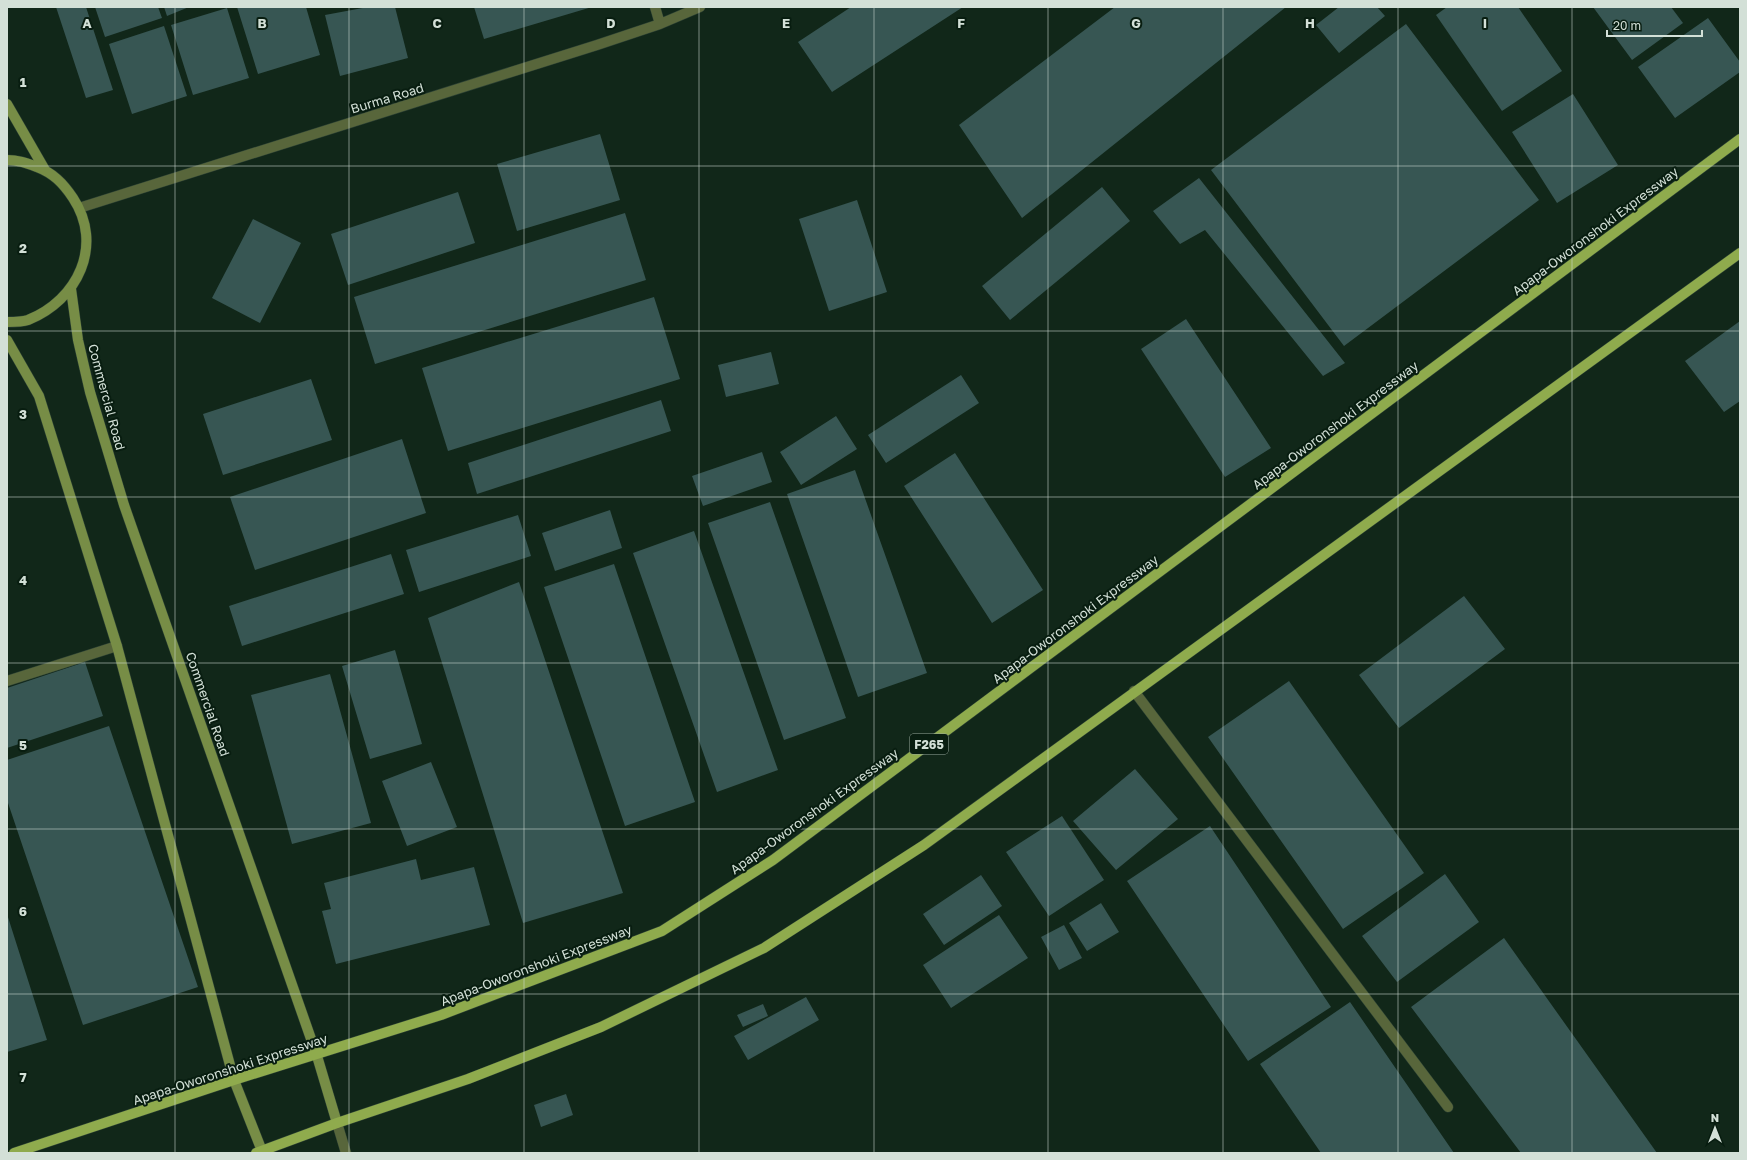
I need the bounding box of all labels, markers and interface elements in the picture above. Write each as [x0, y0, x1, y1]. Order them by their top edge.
scale bar [1607, 12, 1702, 38]
text: A [82, 15, 92, 31]
text: B [257, 15, 267, 31]
text: C [432, 15, 442, 31]
text: D [606, 15, 616, 31]
text: E [782, 15, 790, 31]
text: F [957, 15, 965, 31]
text: G [1131, 15, 1141, 31]
text: H [1305, 15, 1315, 31]
text: I [1483, 15, 1487, 31]
text: 20 m [1613, 18, 1641, 33]
text: 1 [20, 74, 27, 90]
street label: Burma Road [349, 79, 425, 117]
street label: Apapa-Oworonshoki Expressway [1509, 163, 1682, 299]
text: 2 [19, 240, 27, 256]
street label: Commercial Road [85, 342, 129, 452]
street label: Apapa-Oworonshoki Expressway [1249, 357, 1422, 493]
text: 3 [19, 406, 27, 422]
street label: Apapa-Oworonshoki Expressway [989, 551, 1162, 687]
text: 4 [19, 572, 27, 588]
street label: Commercial Road [183, 650, 233, 758]
road number: F265 [910, 734, 948, 754]
text: 5 [19, 737, 27, 753]
street label: Apapa-Oworonshoki Expressway [727, 744, 902, 877]
text: 6 [19, 903, 27, 919]
street label: Apapa-Oworonshoki Expressway [438, 921, 635, 1009]
street label: Apapa-Oworonshoki Expressway [131, 1030, 330, 1108]
text: 7 [19, 1069, 27, 1085]
north arrow [1695, 1108, 1735, 1148]
text: N [1711, 1111, 1719, 1124]

